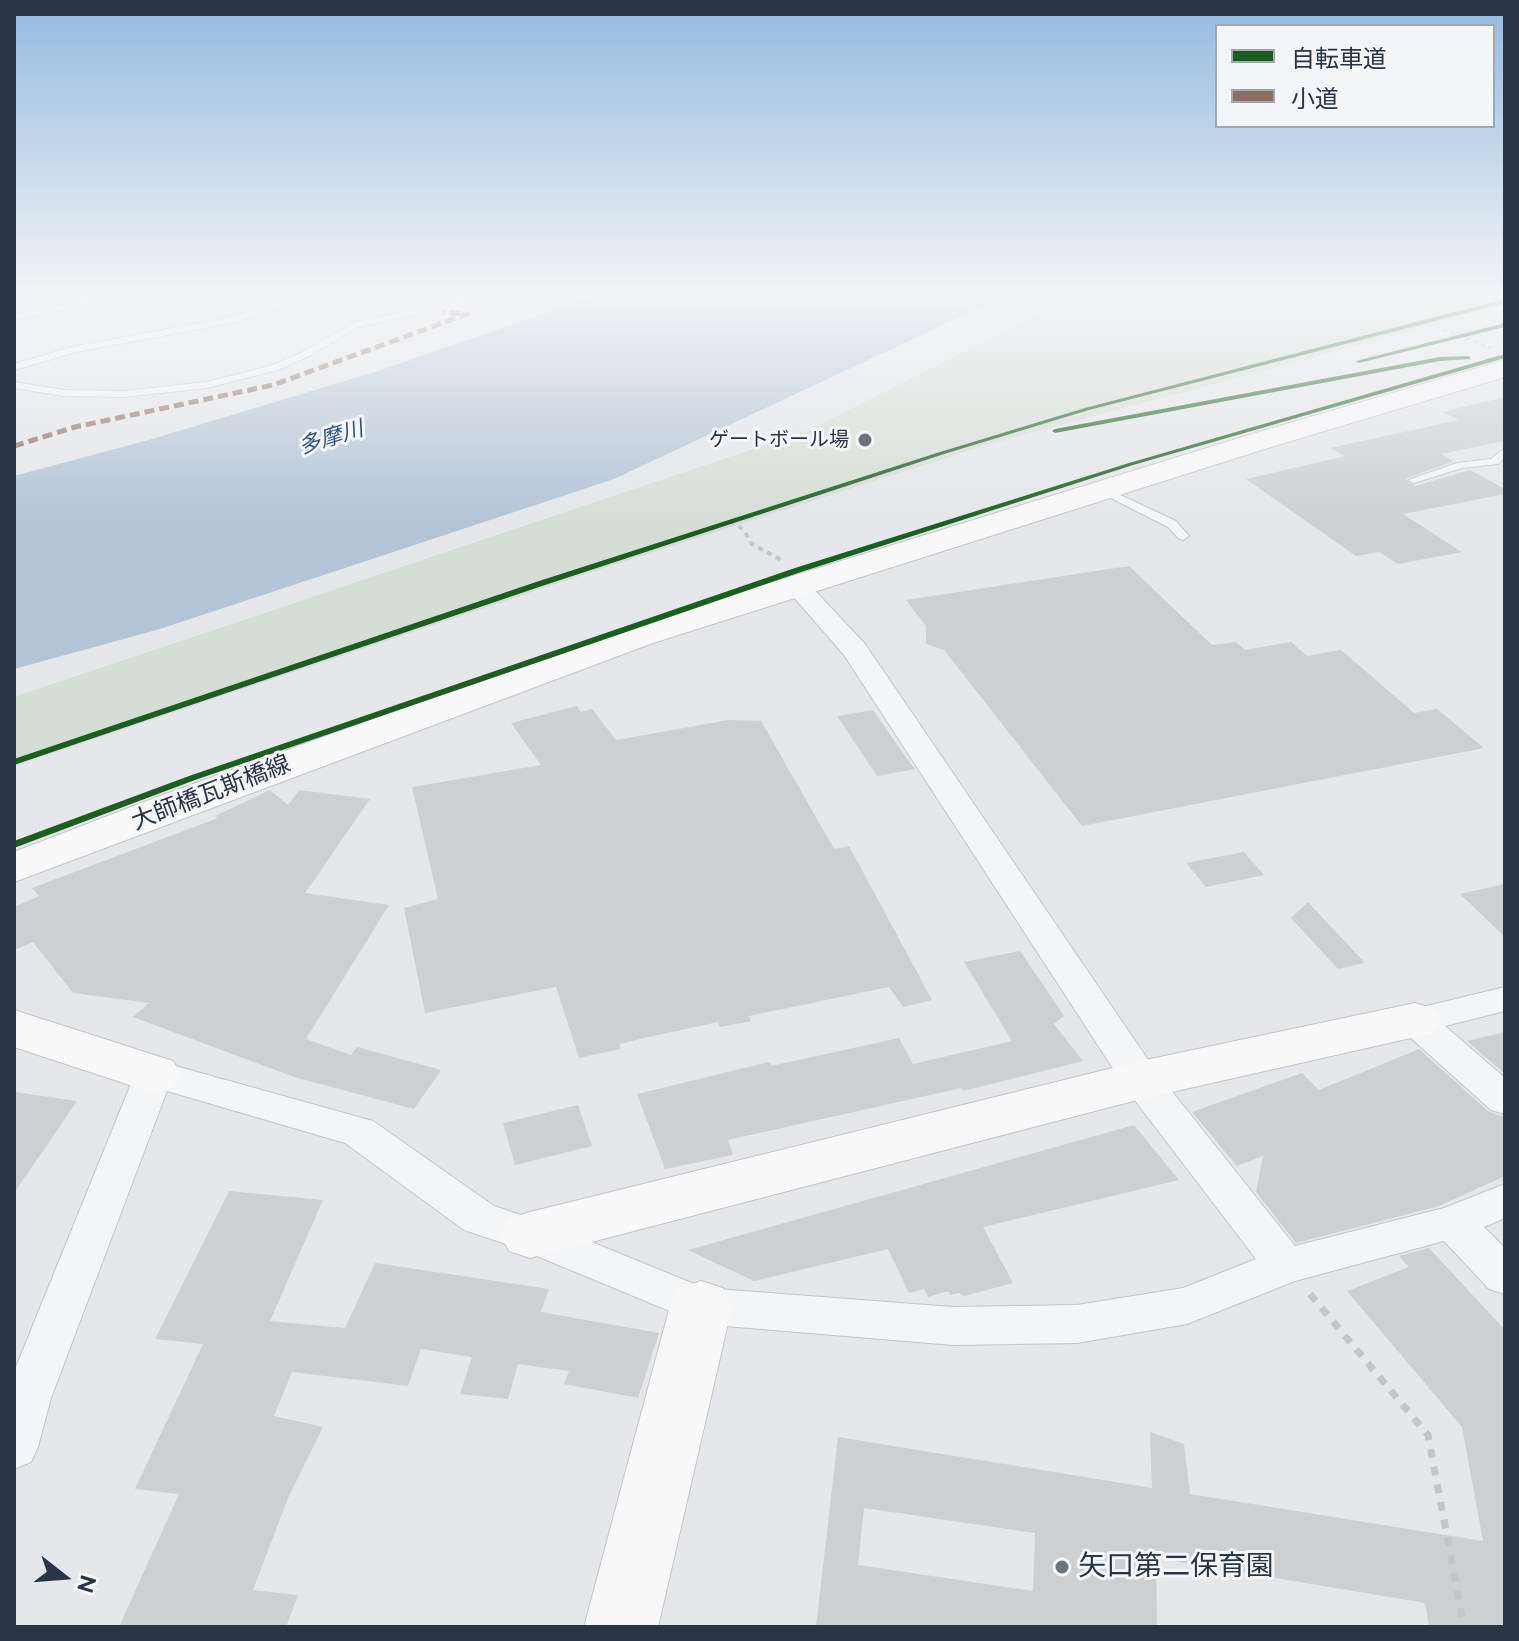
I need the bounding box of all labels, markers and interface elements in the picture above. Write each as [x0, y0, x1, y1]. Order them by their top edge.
legend [1215, 24, 1495, 128]
text: 自転車道 [1291, 44, 1387, 73]
text: 小道 [1291, 84, 1339, 113]
water label: 多摩川 [296, 416, 366, 460]
place label: ゲートボール場 [709, 428, 849, 452]
marker: ゲートボール場 [856, 431, 874, 449]
street label: 大師橋瓦斯橋線 [127, 749, 295, 837]
north arrow [24, 1537, 104, 1617]
place label: 矢口第二保育園 [1078, 1550, 1274, 1584]
marker: 矢口第二保育園 [1053, 1558, 1071, 1576]
text: N [72, 1572, 102, 1596]

